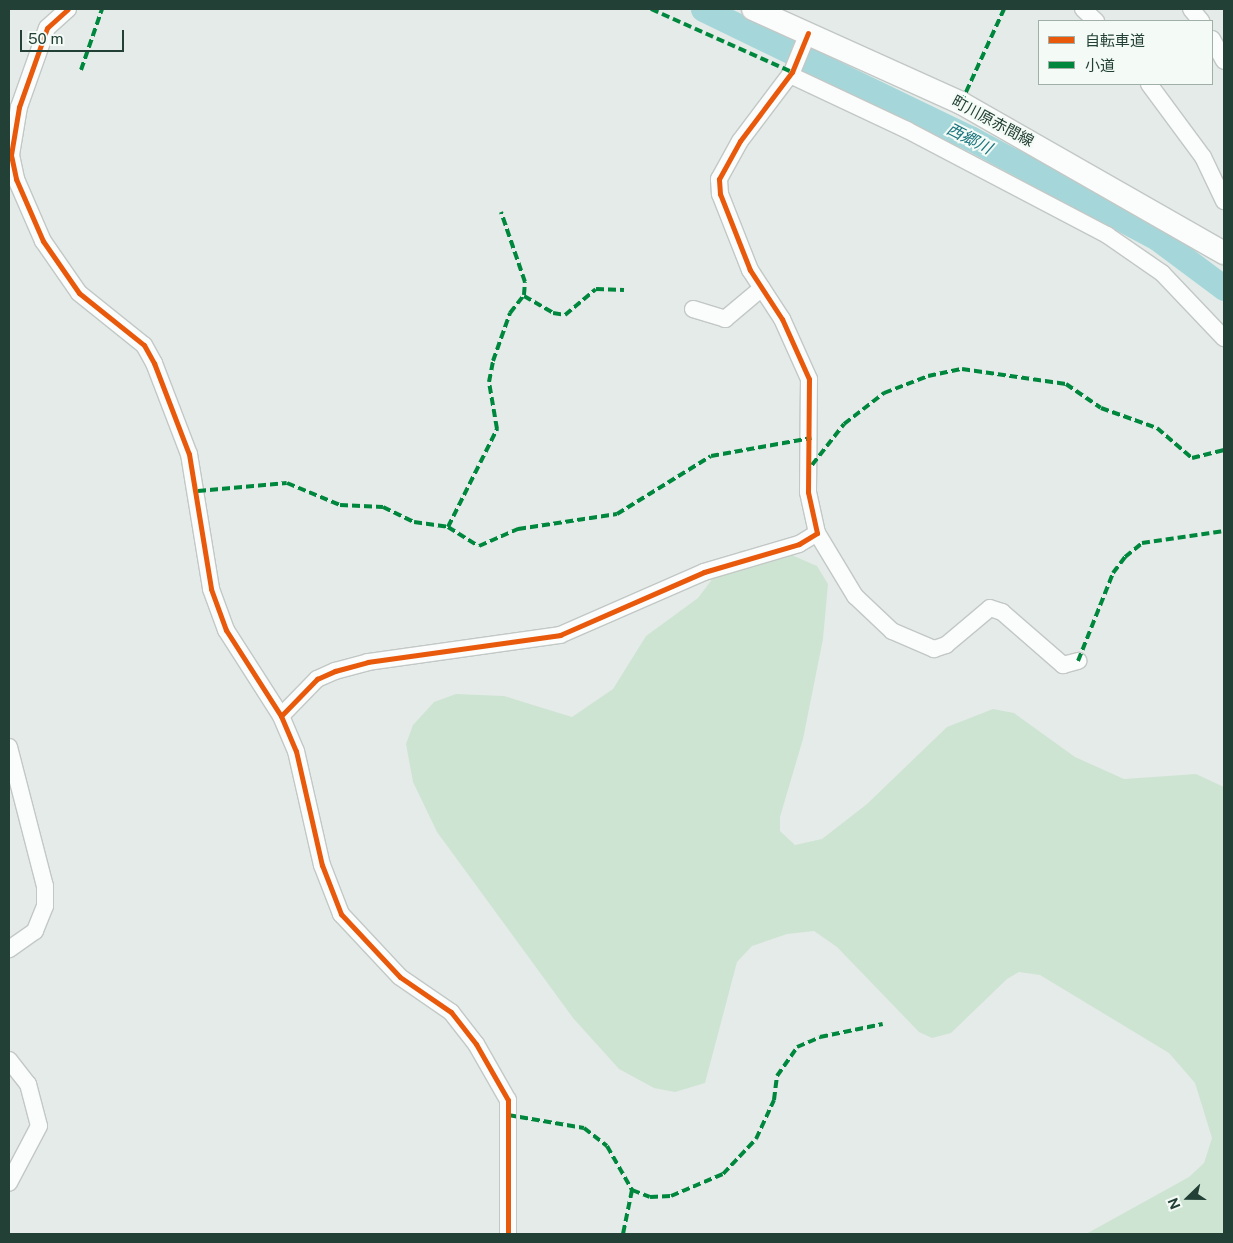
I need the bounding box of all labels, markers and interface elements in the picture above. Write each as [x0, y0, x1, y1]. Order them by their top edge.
scale bar [22, 20, 126, 52]
legend [1038, 20, 1213, 85]
text: 50 m [28, 30, 63, 47]
text: 自転車道 [1085, 32, 1145, 49]
text: 小道 [1085, 57, 1115, 74]
street label: 町川原赤間線 [949, 92, 1037, 150]
water label: 西郷川 [943, 120, 995, 158]
north arrow [1163, 1173, 1213, 1223]
text: N [1165, 1196, 1184, 1212]

